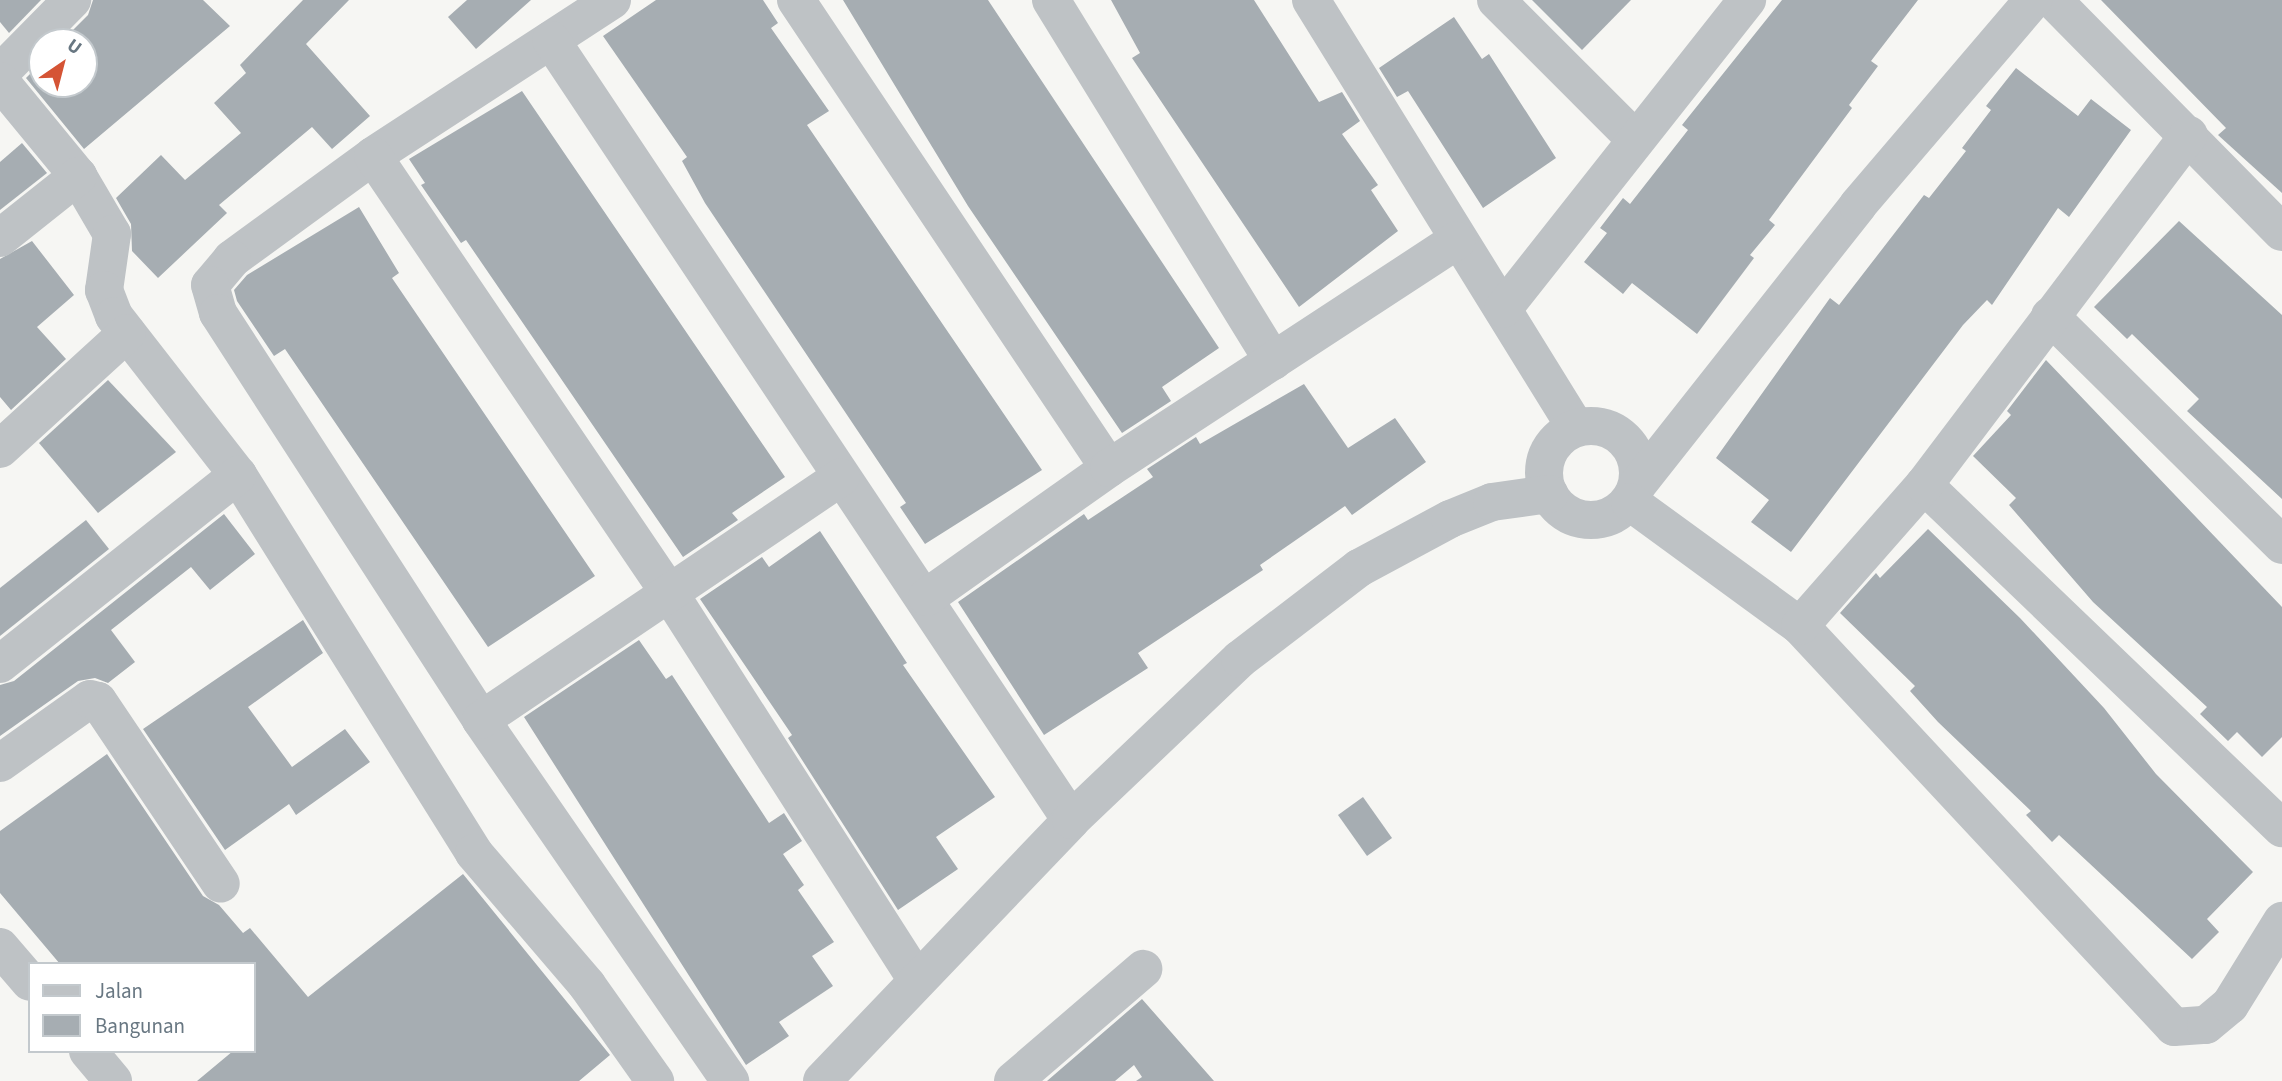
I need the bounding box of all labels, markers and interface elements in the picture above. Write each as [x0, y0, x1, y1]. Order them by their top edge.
north arrow [28, 28, 98, 98]
text: U [61, 32, 87, 62]
legend [28, 962, 256, 1053]
text: Jalan [95, 976, 143, 1006]
text: Bangunan [95, 1011, 185, 1041]

